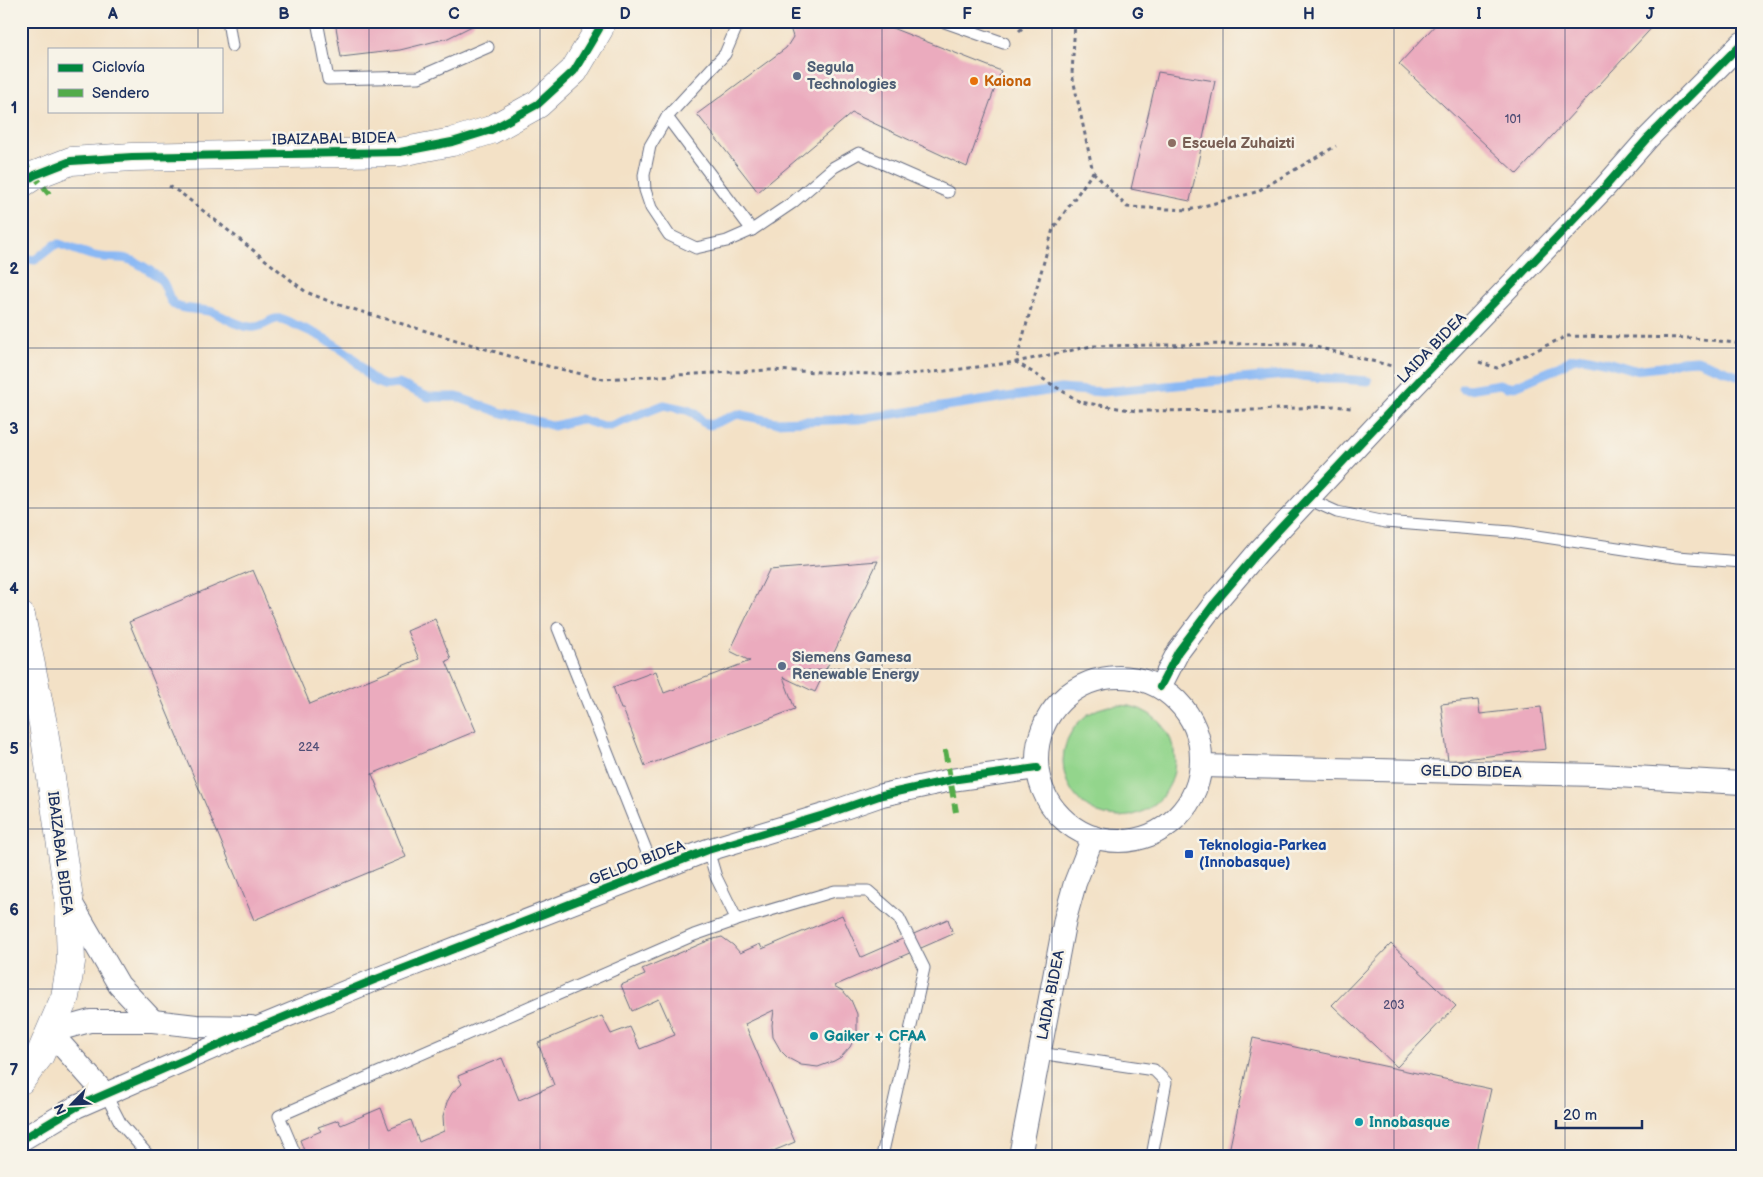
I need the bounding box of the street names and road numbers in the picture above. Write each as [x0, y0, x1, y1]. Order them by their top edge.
street label: IBAIZABAL BIDEA [272, 128, 397, 150]
street label: LAIDA BIDEA [1394, 308, 1471, 387]
street label: GELDO BIDEA [1420, 762, 1522, 782]
street label: IBAIZABAL BIDEA [43, 790, 77, 917]
street label: GELDO BIDEA [586, 836, 688, 890]
street label: LAIDA BIDEA [1033, 948, 1069, 1042]

